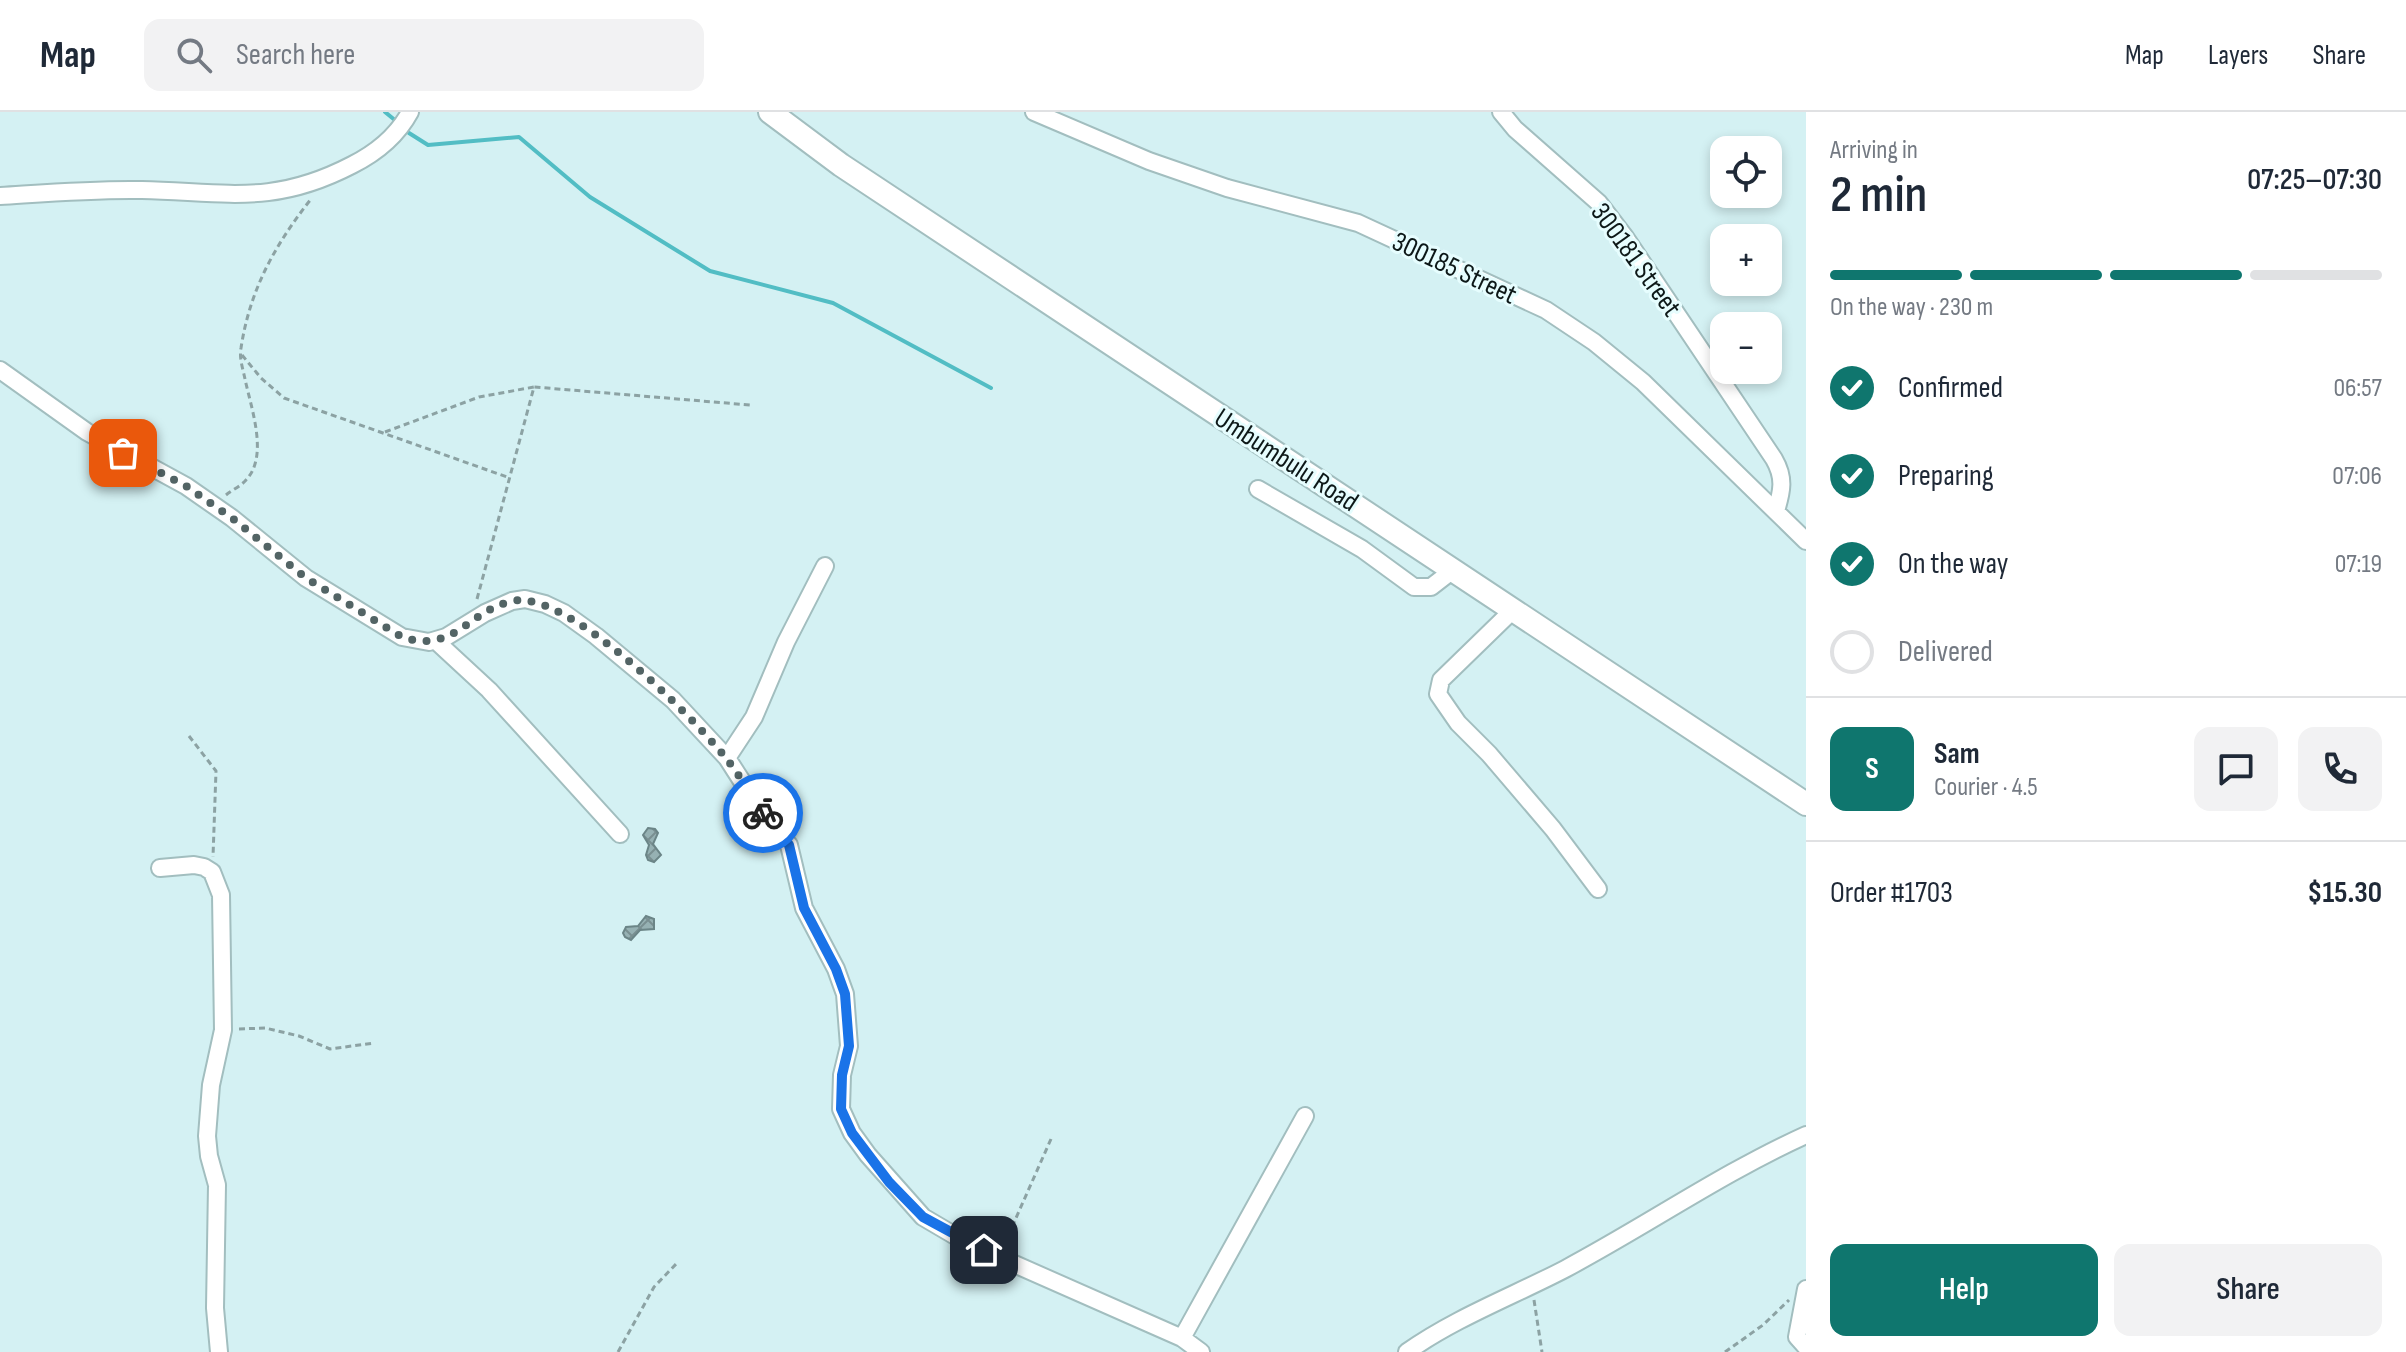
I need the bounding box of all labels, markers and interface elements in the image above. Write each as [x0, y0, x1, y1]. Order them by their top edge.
search box [144, 19, 704, 91]
text: Map [40, 33, 96, 78]
icon: search [172, 33, 216, 77]
text: Search here [236, 37, 355, 73]
text: Map [2125, 39, 2164, 72]
text: Layers [2208, 39, 2268, 72]
text: Share [2312, 39, 2366, 72]
text: Arriving in [1830, 135, 1918, 166]
map controls [1710, 136, 1782, 384]
button: locate [1710, 136, 1782, 208]
text: 07:25–07:30 [2247, 162, 2382, 198]
text: 2 min [1830, 164, 1927, 227]
street label: 300181 Street [1584, 197, 1688, 323]
button: + [1710, 224, 1782, 296]
street label: 300185 Street [1387, 225, 1522, 312]
text: On the way · 230 m [1830, 292, 1993, 323]
button: − [1710, 312, 1782, 384]
icon: check [1830, 366, 1874, 410]
text: Confirmed [1898, 370, 2003, 406]
text: 06:57 [2333, 373, 2382, 404]
street label: Umbumbulu Road [1208, 402, 1364, 519]
pin [89, 419, 157, 487]
icon: bag [101, 431, 145, 475]
icon: check [1830, 454, 1874, 498]
text: Preparing [1898, 458, 1994, 494]
text: 07:06 [2332, 461, 2382, 492]
icon: check [1830, 542, 1874, 586]
text: On the way [1898, 546, 2008, 582]
text: 07:19 [2335, 549, 2382, 580]
text: Delivered [1898, 634, 1993, 670]
button: chat [2194, 727, 2278, 811]
button: phone [2298, 727, 2382, 811]
text: Sam [1934, 736, 1980, 772]
text: S [1865, 751, 1879, 787]
text: Courier · 4.5 [1934, 772, 2038, 803]
courier [723, 773, 803, 853]
icon: bike [741, 791, 785, 835]
text: Order #1703 [1830, 875, 1953, 911]
text: $15.30 [2307, 875, 2382, 911]
pin [950, 1216, 1018, 1284]
icon: home [962, 1228, 1006, 1272]
button: Help [1830, 1244, 2098, 1336]
button: Share [2114, 1244, 2382, 1336]

